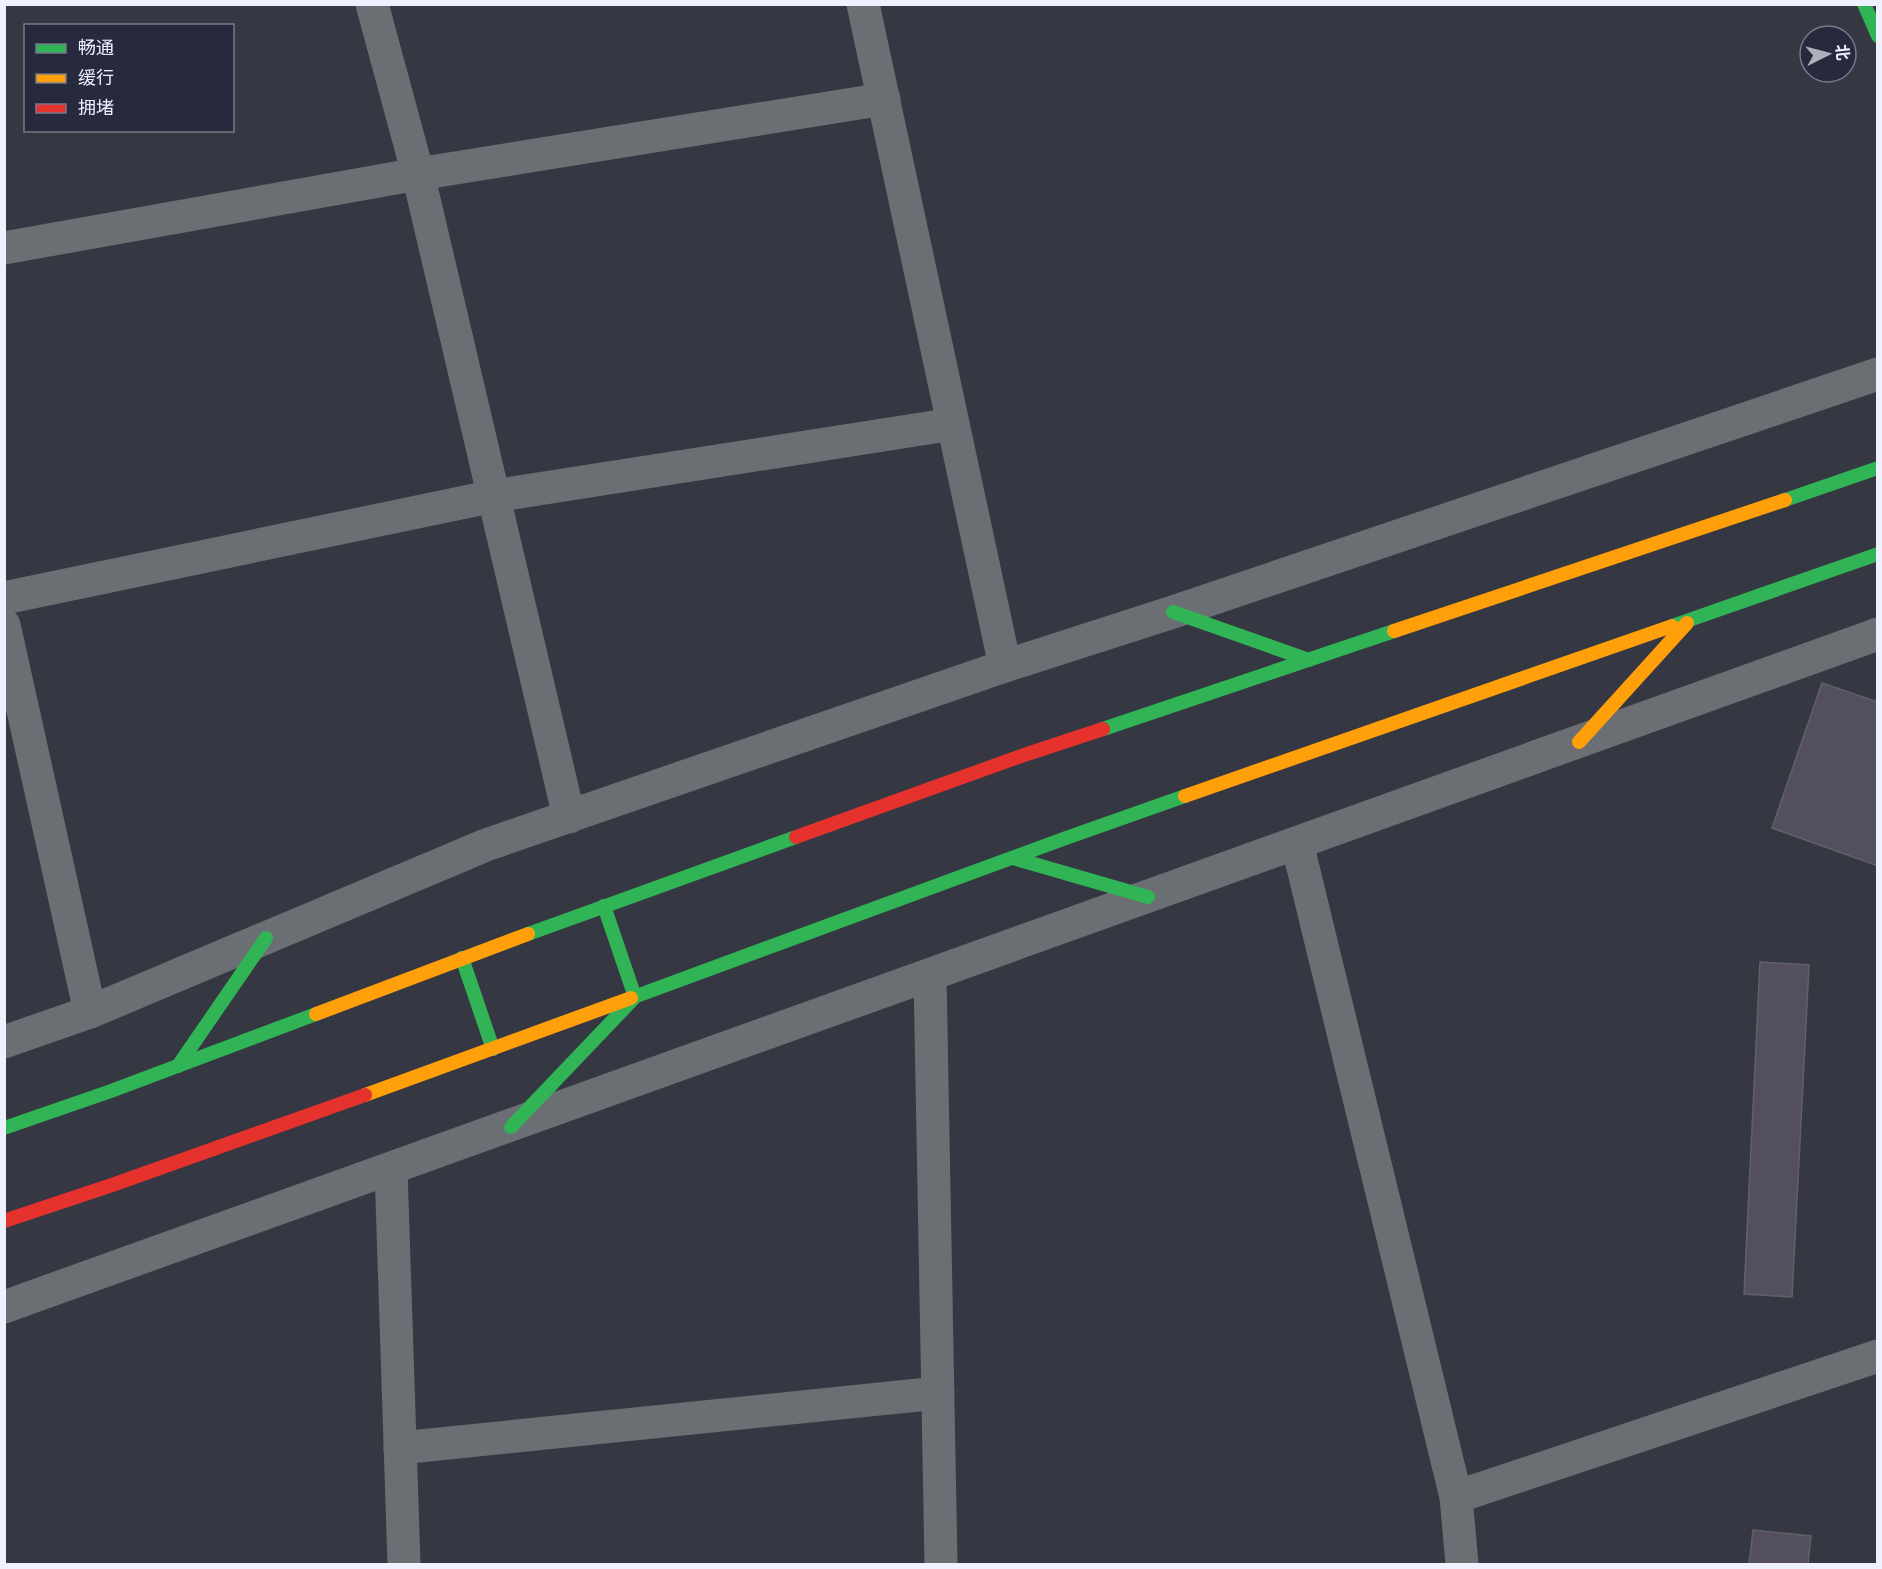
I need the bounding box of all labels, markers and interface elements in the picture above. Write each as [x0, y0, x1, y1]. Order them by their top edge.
legend [24, 24, 234, 132]
north arrow [1798, 24, 1858, 84]
text: 畅通 [78, 37, 114, 59]
text: 北 [1832, 44, 1853, 61]
text: 缓行 [78, 67, 114, 89]
text: 拥堵 [78, 97, 114, 119]

